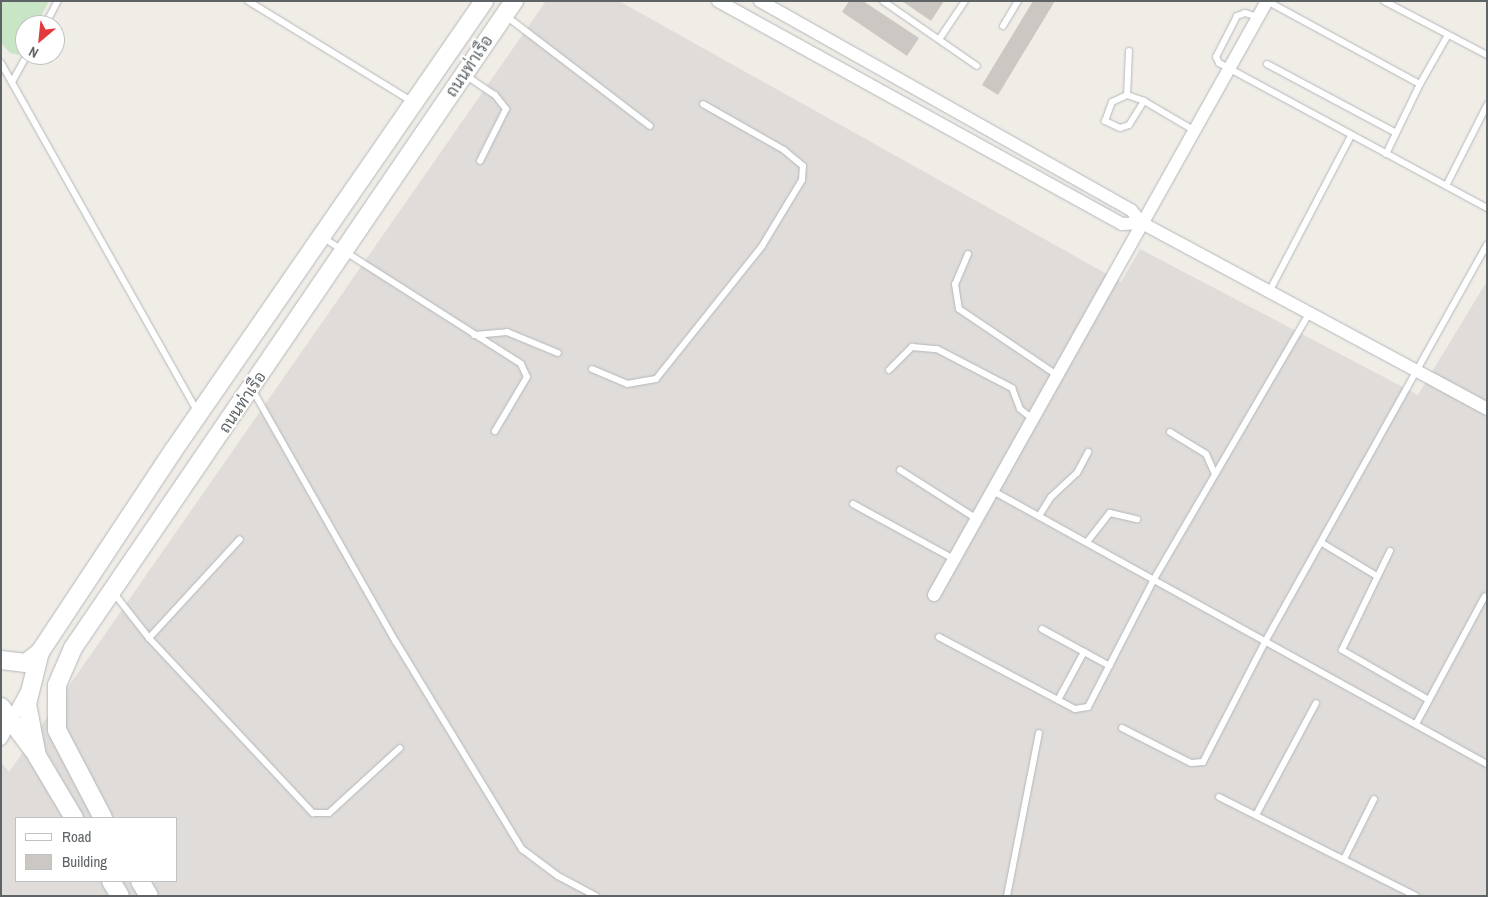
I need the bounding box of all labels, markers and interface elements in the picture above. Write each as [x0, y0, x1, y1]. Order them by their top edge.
north arrow [15, 15, 65, 65]
street label: ถนนท่าเรือ [441, 32, 497, 100]
text: N [26, 42, 41, 62]
street label: ถนนท่าเรือ [214, 368, 270, 436]
legend [15, 817, 178, 882]
text: Road [62, 826, 91, 847]
text: Building [62, 851, 107, 872]

